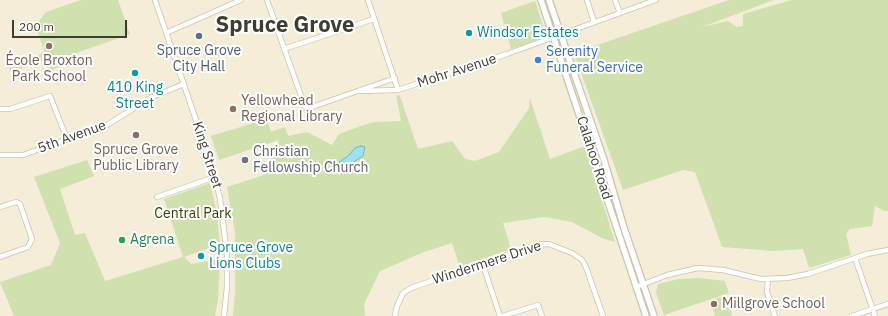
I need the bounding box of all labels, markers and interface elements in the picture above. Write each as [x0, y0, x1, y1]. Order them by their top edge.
scale bar [14, 12, 129, 38]
district label: Spruce Grove [216, 13, 354, 39]
text: 200 m [19, 19, 54, 34]
place label: Windsor Estates [477, 25, 579, 41]
marker: Windsor Estates [464, 28, 474, 38]
marker: Spruce Grove City Hall [194, 31, 204, 41]
marker: École Broxton Park School [44, 41, 54, 51]
place label: Spruce Grove City Hall [157, 43, 241, 76]
place label: Serenity Funeral Service [546, 44, 643, 76]
street label: Mohr Avenue [415, 50, 499, 92]
place label: École Broxton Park School [5, 53, 93, 86]
marker: Serenity Funeral Service [533, 55, 543, 65]
marker: 410 King Street [130, 68, 140, 78]
place label: 410 King Street [107, 80, 163, 112]
place label: Yellowhead Regional Library [241, 93, 342, 126]
marker: Yellowhead Regional Library [228, 104, 238, 114]
street label: Calahoo Road [573, 114, 615, 202]
street label: 5th Avenue [36, 117, 108, 157]
street label: King Street [188, 119, 226, 191]
marker: Spruce Grove Public Library [131, 130, 141, 140]
place label: Spruce Grove Public Library [93, 142, 179, 174]
place label: Christian Fellowship Church [253, 144, 369, 176]
marker: Christian Fellowship Church [240, 155, 250, 165]
park label: Central Park [154, 206, 232, 222]
place label: Agrena [130, 232, 175, 248]
marker: Agrena [117, 235, 127, 245]
street label: Windermere Drive [431, 238, 543, 288]
place label: Spruce Grove Lions Clubs [209, 240, 293, 272]
marker: Spruce Grove Lions Clubs [196, 251, 206, 261]
place label: Millgrove School [722, 296, 825, 312]
marker: Millgrove School [709, 299, 719, 309]

